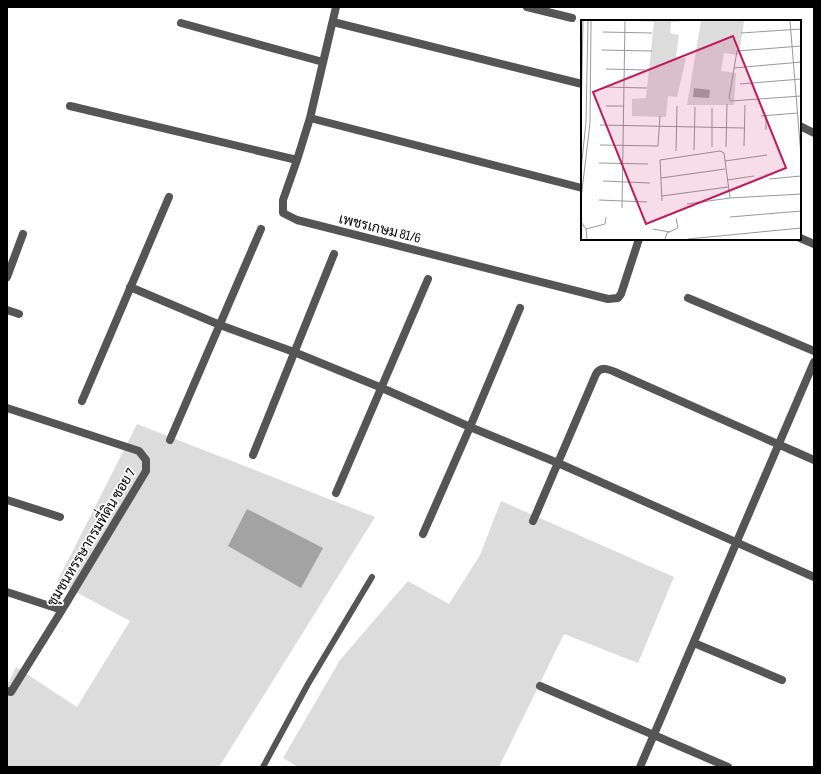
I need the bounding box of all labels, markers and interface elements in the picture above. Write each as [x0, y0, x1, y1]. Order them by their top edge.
inset map [581, 20, 801, 240]
street label: เพชรเกษม 81/6 [337, 210, 423, 247]
street label: ชุมชนหรรษากรมที่ดิน ซอย 7 [40, 463, 140, 610]

